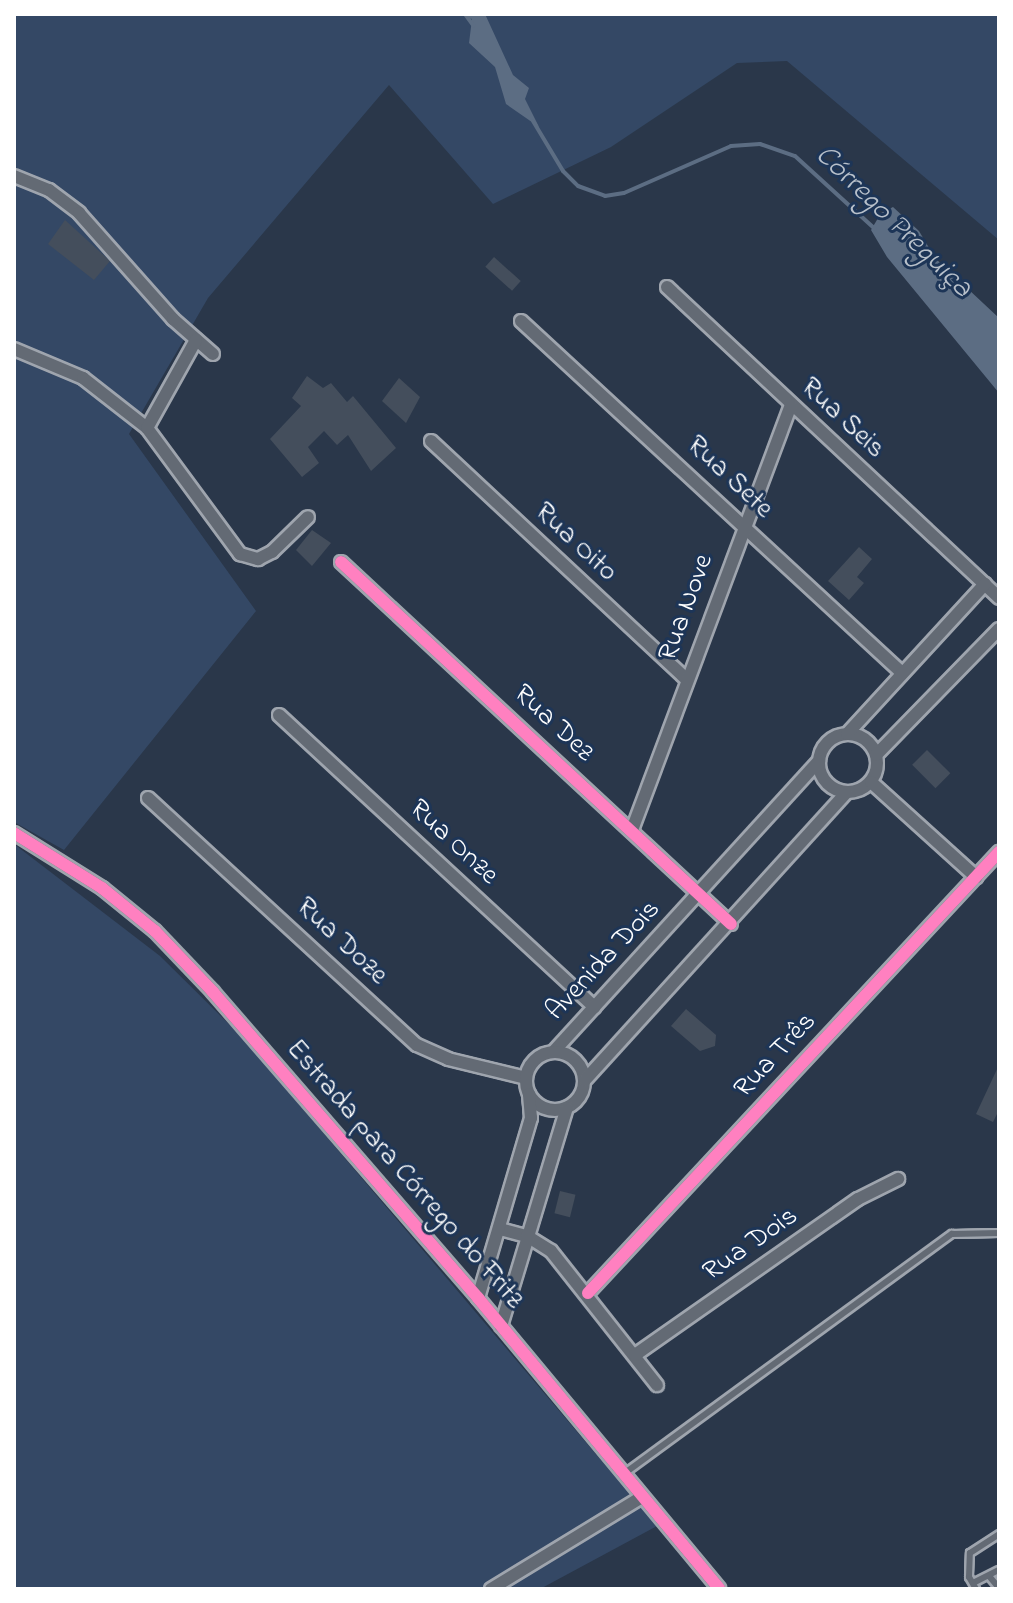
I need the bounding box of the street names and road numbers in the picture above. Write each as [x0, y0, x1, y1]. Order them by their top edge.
street label: Rua Seis [793, 371, 891, 467]
street label: Rua Sete [679, 430, 779, 526]
street label: Rua Oito [527, 496, 623, 590]
street label: Rua Nove [652, 550, 722, 666]
street label: Rua Dez [506, 678, 600, 770]
street label: Rua Onze [401, 793, 505, 893]
street label: Rua Doze [288, 891, 394, 993]
street label: Avenida Dois [540, 894, 668, 1028]
street label: Rua Três [728, 1006, 824, 1106]
street label: Estrada para Córrego do Fritz [278, 1034, 530, 1316]
street label: Rua Dois [697, 1200, 805, 1290]

